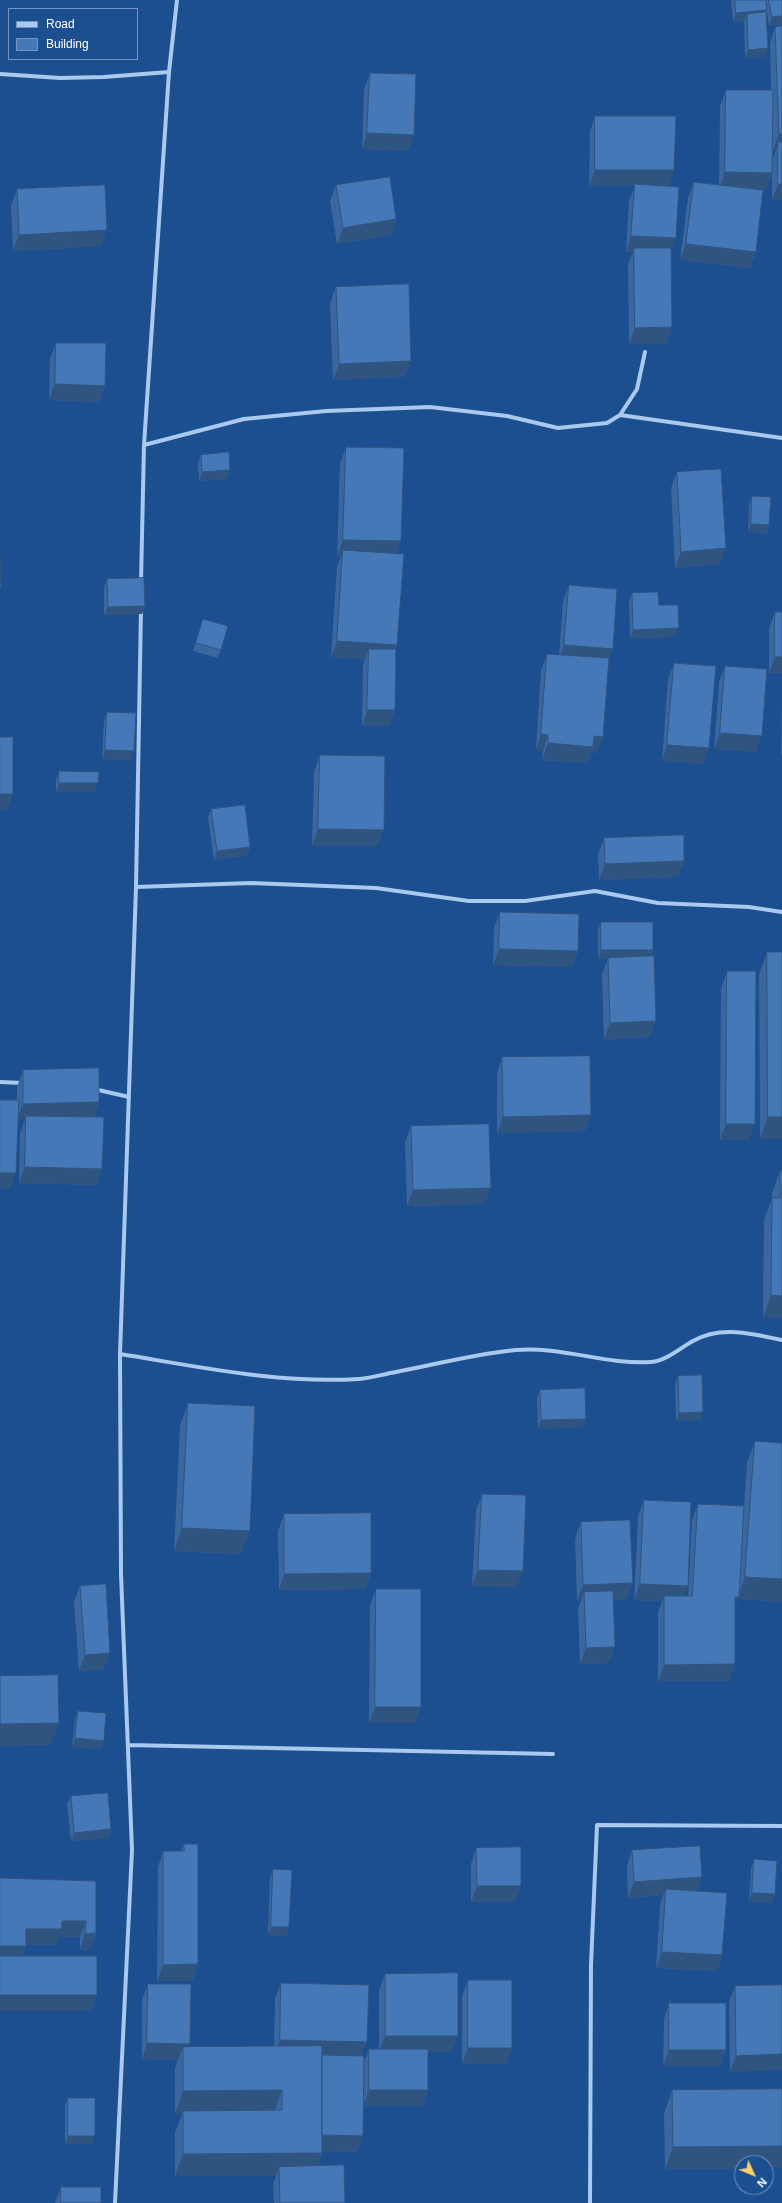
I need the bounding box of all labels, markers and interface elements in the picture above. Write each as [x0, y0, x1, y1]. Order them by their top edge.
legend [8, 8, 138, 60]
text: Road [46, 17, 75, 31]
text: Building [46, 37, 89, 51]
north arrow [734, 2155, 774, 2195]
text: N [755, 2176, 769, 2190]

